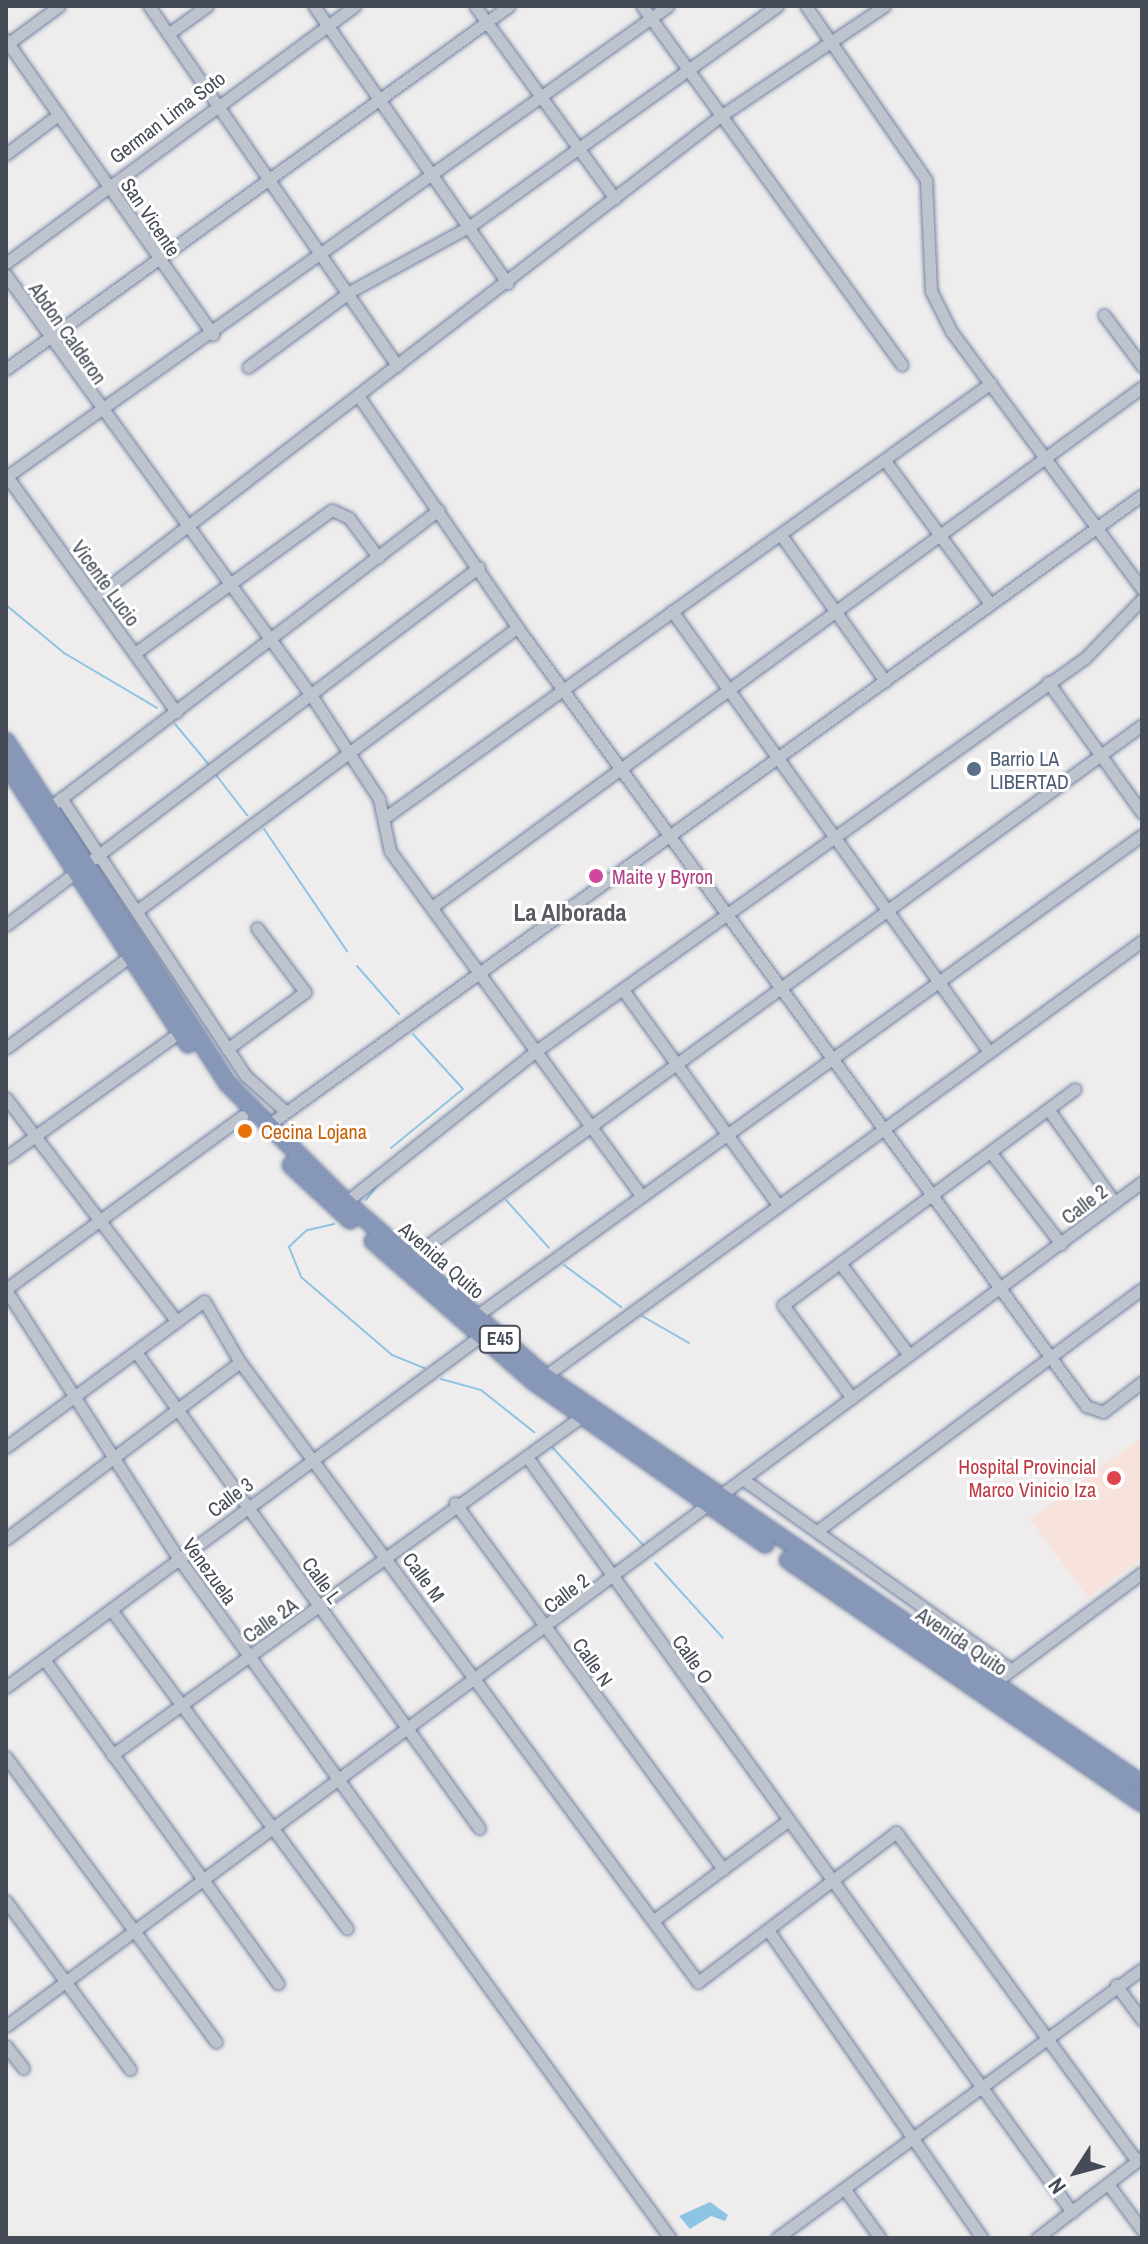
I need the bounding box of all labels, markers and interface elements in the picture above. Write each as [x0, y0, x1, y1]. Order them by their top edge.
street label: German Lima Soto [104, 66, 230, 168]
street label: San Vicente [116, 173, 186, 261]
street label: Abdon Calderon [24, 278, 112, 388]
street label: Vicente Lucio [67, 535, 145, 631]
place label: Barrio LA LIBERTAD [990, 746, 1069, 793]
marker: Barrio LA LIBERTAD [965, 760, 983, 778]
place label: Maite y Byron [612, 864, 713, 888]
marker: Maite y Byron [587, 867, 605, 885]
district label: La Alborada [513, 899, 627, 927]
place label: Cecina Lojana [261, 1119, 367, 1143]
marker: Cecina Lojana [236, 1122, 254, 1140]
street label: Calle 2 [1056, 1179, 1112, 1229]
street label: Avenida Quito [395, 1217, 489, 1303]
road number: E45 [478, 1325, 522, 1353]
place label: Hospital Provincial Marco Vinicio Iza [958, 1454, 1096, 1501]
marker: Hospital Provincial Marco Vinicio Iza [1103, 1467, 1125, 1489]
street label: Calle 3 [202, 1472, 258, 1522]
street label: Venezuela [178, 1533, 242, 1609]
street label: Calle M [398, 1547, 450, 1607]
street label: Calle L [297, 1552, 347, 1608]
street label: Calle 2 [538, 1568, 594, 1618]
street label: Calle 2A [238, 1592, 302, 1648]
street label: Avenida Quito [912, 1602, 1012, 1680]
street label: Calle O [667, 1630, 719, 1688]
street label: Calle N [568, 1633, 618, 1691]
north arrow [1036, 2132, 1116, 2212]
text: N [1041, 2172, 1073, 2200]

